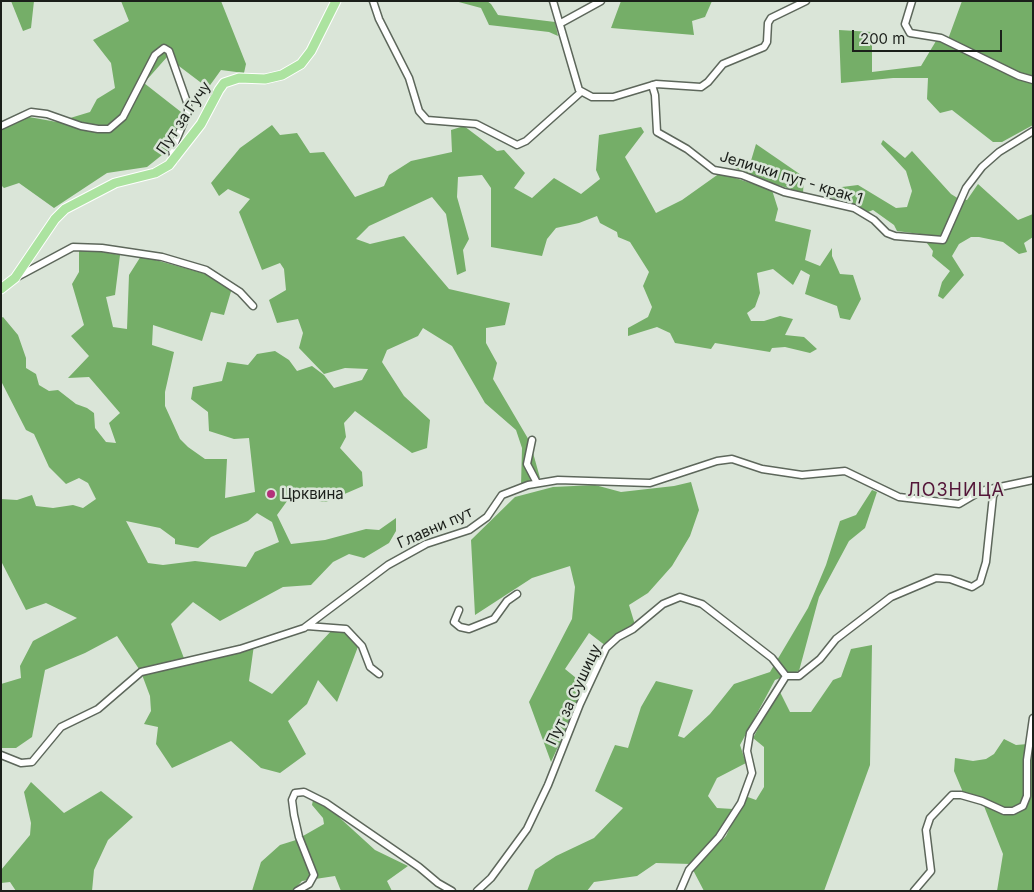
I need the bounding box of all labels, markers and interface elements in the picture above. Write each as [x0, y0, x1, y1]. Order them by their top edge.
scale bar [854, 20, 1004, 52]
text: 200 m [860, 29, 905, 48]
street label: Пут за Гучу [153, 78, 215, 158]
street label: Јелички пут - крак 1 [717, 148, 865, 208]
district label: ЛОЗНИЦА [906, 480, 1006, 502]
place label: Црквина [281, 485, 344, 503]
marker: Црквина [265, 488, 277, 500]
street label: Главни пут [395, 503, 475, 553]
street label: Пут за Сушицу [543, 642, 605, 748]

